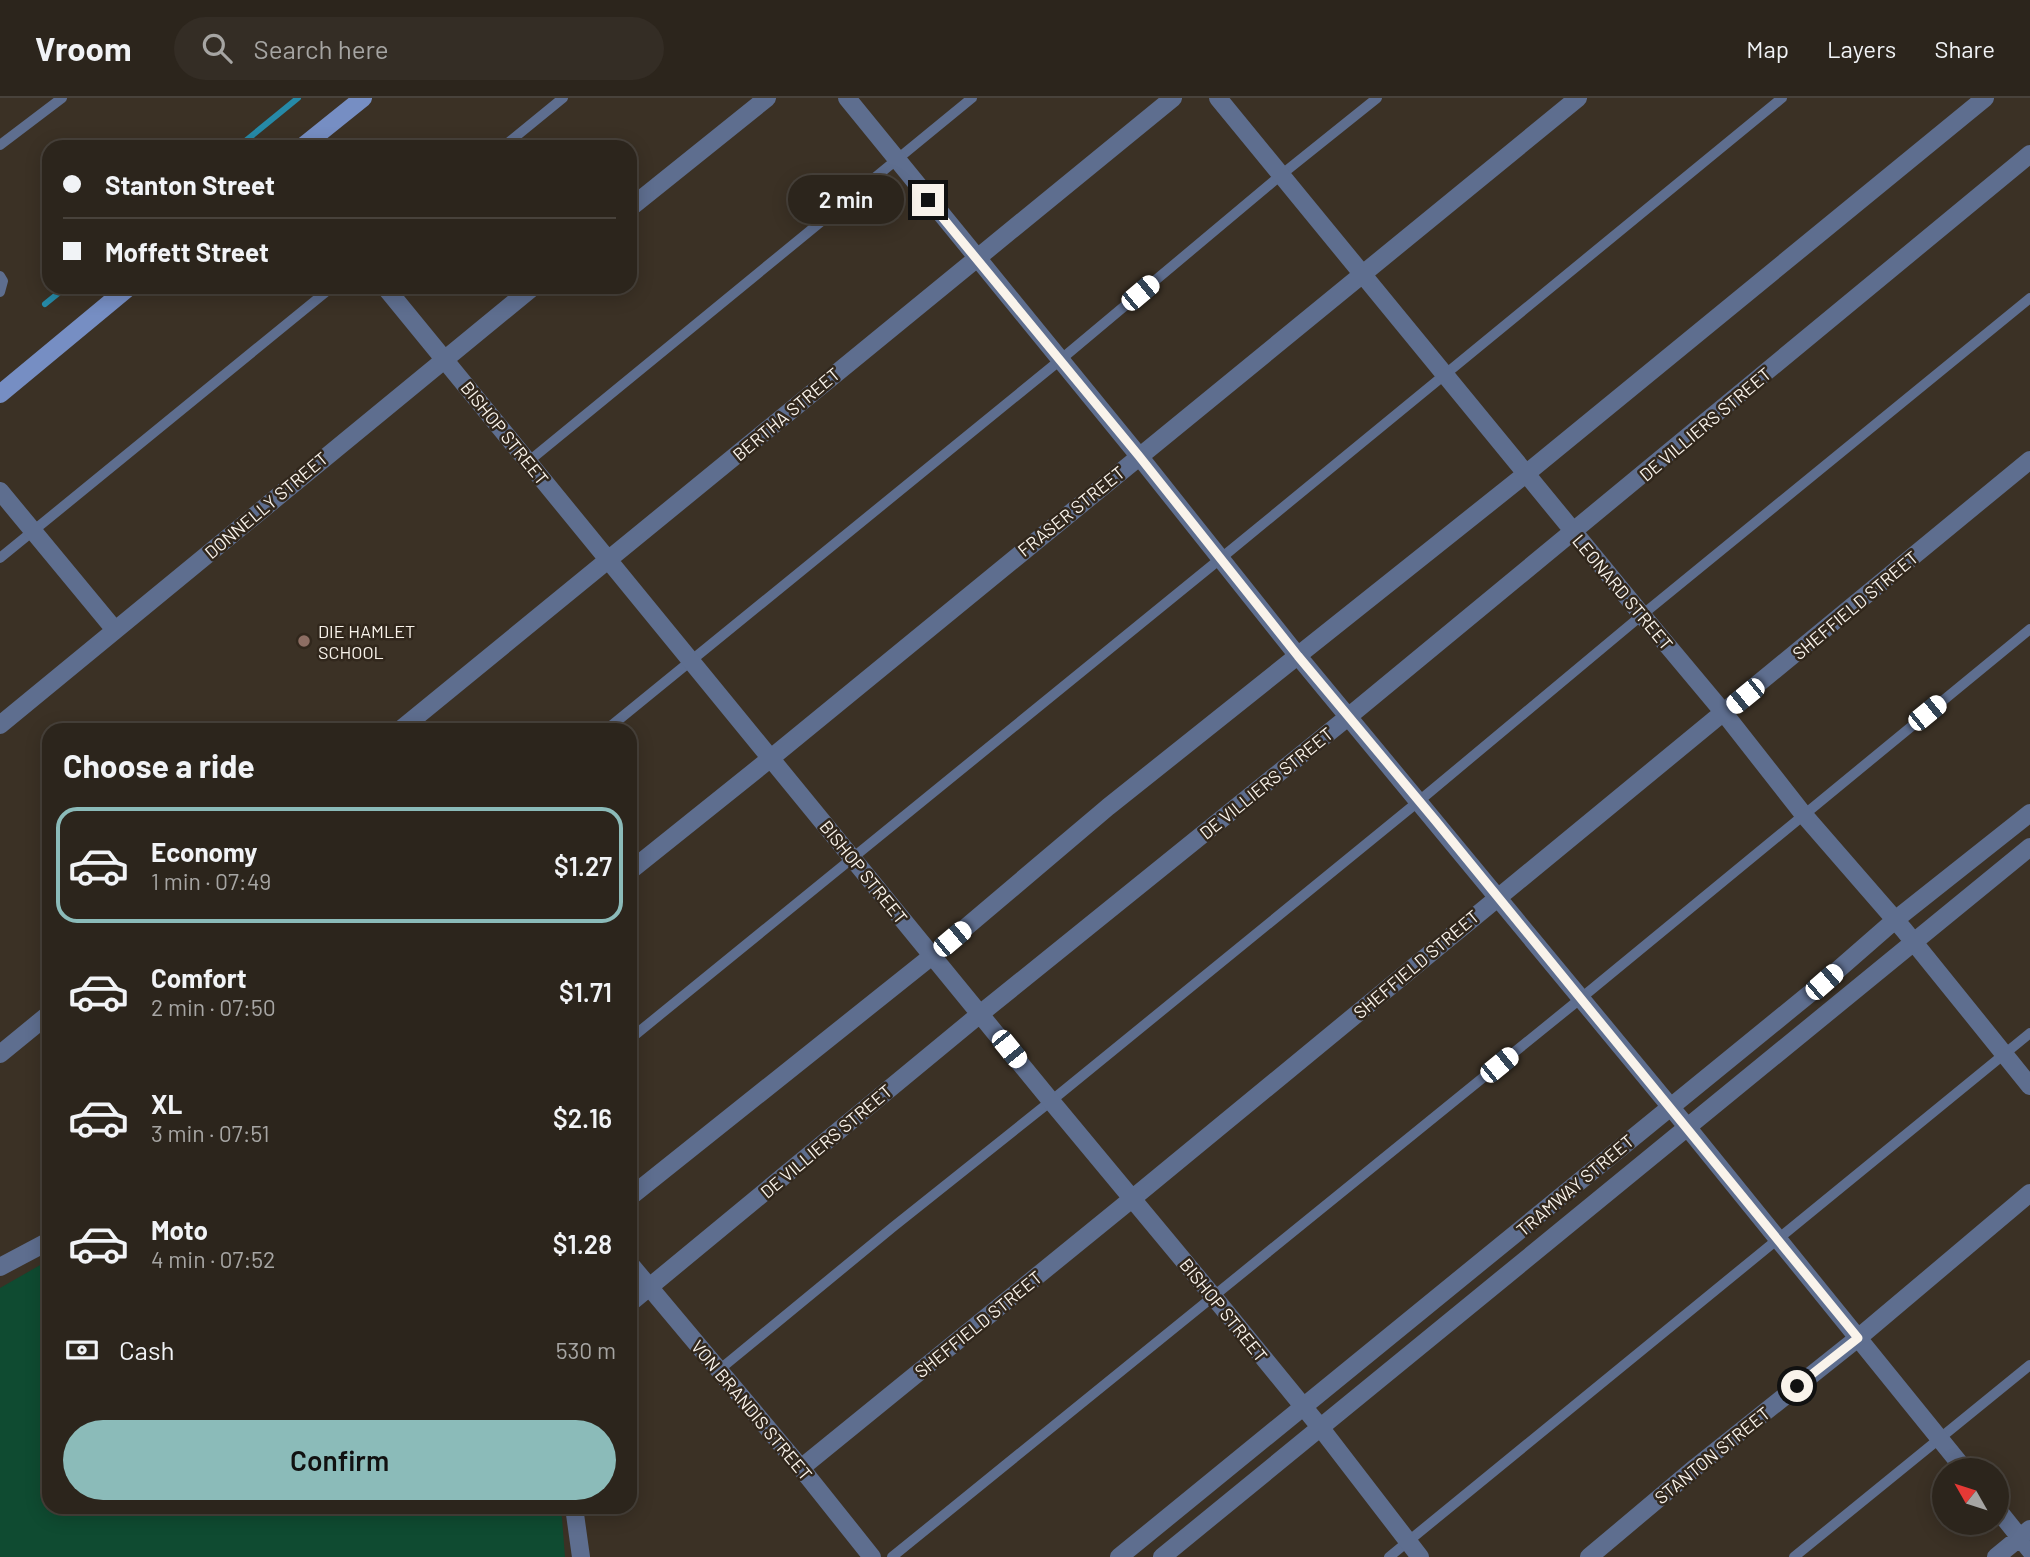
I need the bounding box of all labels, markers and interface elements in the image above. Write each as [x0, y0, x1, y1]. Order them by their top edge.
search box [174, 17, 664, 80]
text: Vroom [35, 28, 132, 68]
icon: search [198, 29, 236, 67]
text: Search here [254, 33, 389, 64]
text: Map [1746, 34, 1789, 63]
text: Layers [1827, 34, 1896, 63]
text: Share [1934, 34, 1995, 63]
text: Stanton Street [105, 169, 275, 200]
callout: 2 min [788, 176, 904, 224]
route end [912, 184, 944, 216]
text: 2 min [819, 185, 873, 213]
text: Moffett Street [105, 236, 269, 267]
car [1118, 271, 1163, 315]
street label: DE VILLIERS STREET [1635, 362, 1775, 486]
street label: BERTHA STREET [728, 363, 844, 465]
street label: BISHOP STREET [456, 377, 554, 489]
street label: DONNELLY STREET [200, 447, 332, 563]
street label: FRASER STREET [1013, 461, 1129, 561]
street label: LEONARD STREET [1568, 530, 1678, 654]
street label: SHEFFIELD STREET [1788, 546, 1922, 664]
place label: DIE HAMLET SCHOOL [318, 620, 415, 663]
marker: DIE HAMLET SCHOOL [296, 633, 312, 649]
car [1723, 675, 1768, 717]
car [1905, 692, 1950, 734]
street label: DE VILLIERS STREET [1195, 722, 1337, 844]
text: Choose a ride [63, 746, 255, 784]
street label: BISHOP STREET [815, 816, 913, 928]
icon: car [67, 834, 130, 897]
text: Economy [151, 836, 257, 867]
text: $1.27 [554, 850, 612, 881]
text: 1 min · 07:49 [151, 867, 271, 895]
street label: SHEFFIELD STREET [1349, 905, 1483, 1023]
car [930, 917, 975, 961]
icon: car [67, 960, 130, 1023]
car [1802, 960, 1847, 1004]
text: Comfort [151, 962, 247, 993]
text: $1.71 [559, 976, 612, 1007]
text: 2 min · 07:50 [151, 993, 276, 1021]
car [988, 1026, 1031, 1072]
car [1477, 1044, 1522, 1086]
street label: DE VILLIERS STREET [756, 1079, 896, 1203]
icon: car [67, 1086, 130, 1149]
text: XL [151, 1088, 182, 1119]
text: $2.16 [553, 1102, 612, 1133]
text: 3 min · 07:51 [151, 1119, 270, 1147]
street label: TRAMWAY STREET [1512, 1129, 1638, 1241]
icon: car [67, 1212, 130, 1275]
text: Moto [151, 1214, 208, 1245]
text: $1.28 [553, 1228, 612, 1259]
text: 4 min · 07:52 [151, 1245, 275, 1273]
street label: BISHOP STREET [1175, 1254, 1273, 1366]
street label: SHEFFIELD STREET [910, 1266, 1046, 1382]
icon: cash [63, 1331, 101, 1369]
text: Cash [119, 1334, 174, 1365]
street label: VON BRANDIS STREET [687, 1335, 817, 1485]
text: 530 m [556, 1336, 616, 1364]
route start [1781, 1370, 1813, 1402]
street label: STANTON STREET [1650, 1402, 1774, 1508]
button: Confirm [63, 1420, 616, 1500]
north arrow [1932, 1458, 2009, 1535]
map controls [1932, 1458, 2009, 1535]

